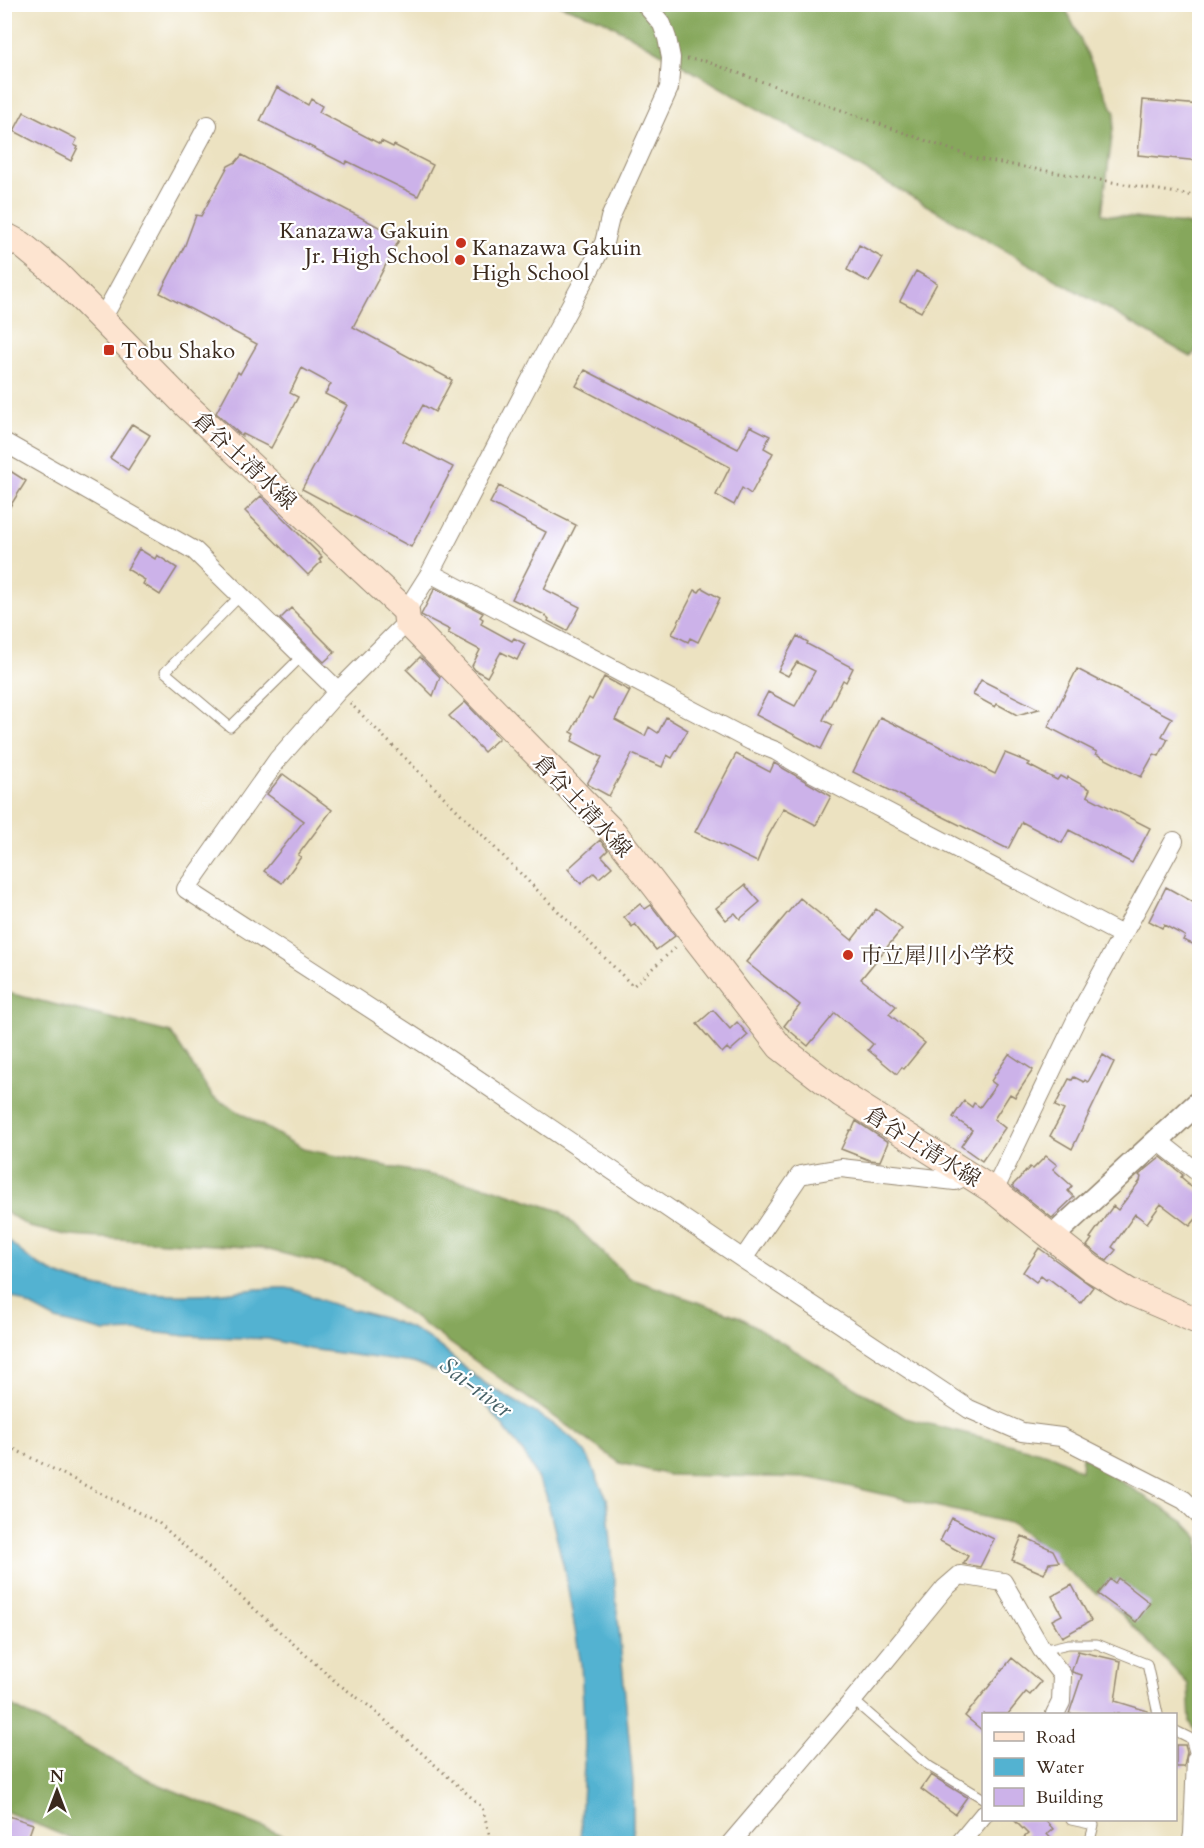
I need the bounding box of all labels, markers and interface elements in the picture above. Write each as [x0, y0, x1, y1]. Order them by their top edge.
place label: Kanazawa Gakuin Jr. High School [279, 216, 449, 271]
place label: Kanazawa Gakuin High School [472, 233, 642, 288]
marker: Kanazawa Gakuin Jr. High School [454, 236, 468, 250]
marker: Kanazawa Gakuin High School [453, 253, 467, 267]
place label: Tobu Shako [121, 336, 235, 366]
marker: Tobu Shako [102, 343, 116, 357]
street label: 倉谷土清水線 [186, 405, 303, 517]
street label: 倉谷土清水線 [526, 747, 638, 864]
place label: 市立犀川小学校 [860, 941, 1014, 971]
marker: 市立犀川小学校 [841, 948, 855, 962]
street label: 倉谷土清水線 [859, 1099, 986, 1195]
water label: Sai-river [432, 1349, 520, 1426]
legend [982, 1713, 1177, 1821]
text: Road [1036, 1725, 1076, 1750]
text: Water [1035, 1755, 1085, 1780]
north arrow [27, 1761, 87, 1821]
text: N [50, 1766, 64, 1788]
text: Building [1036, 1785, 1104, 1810]

